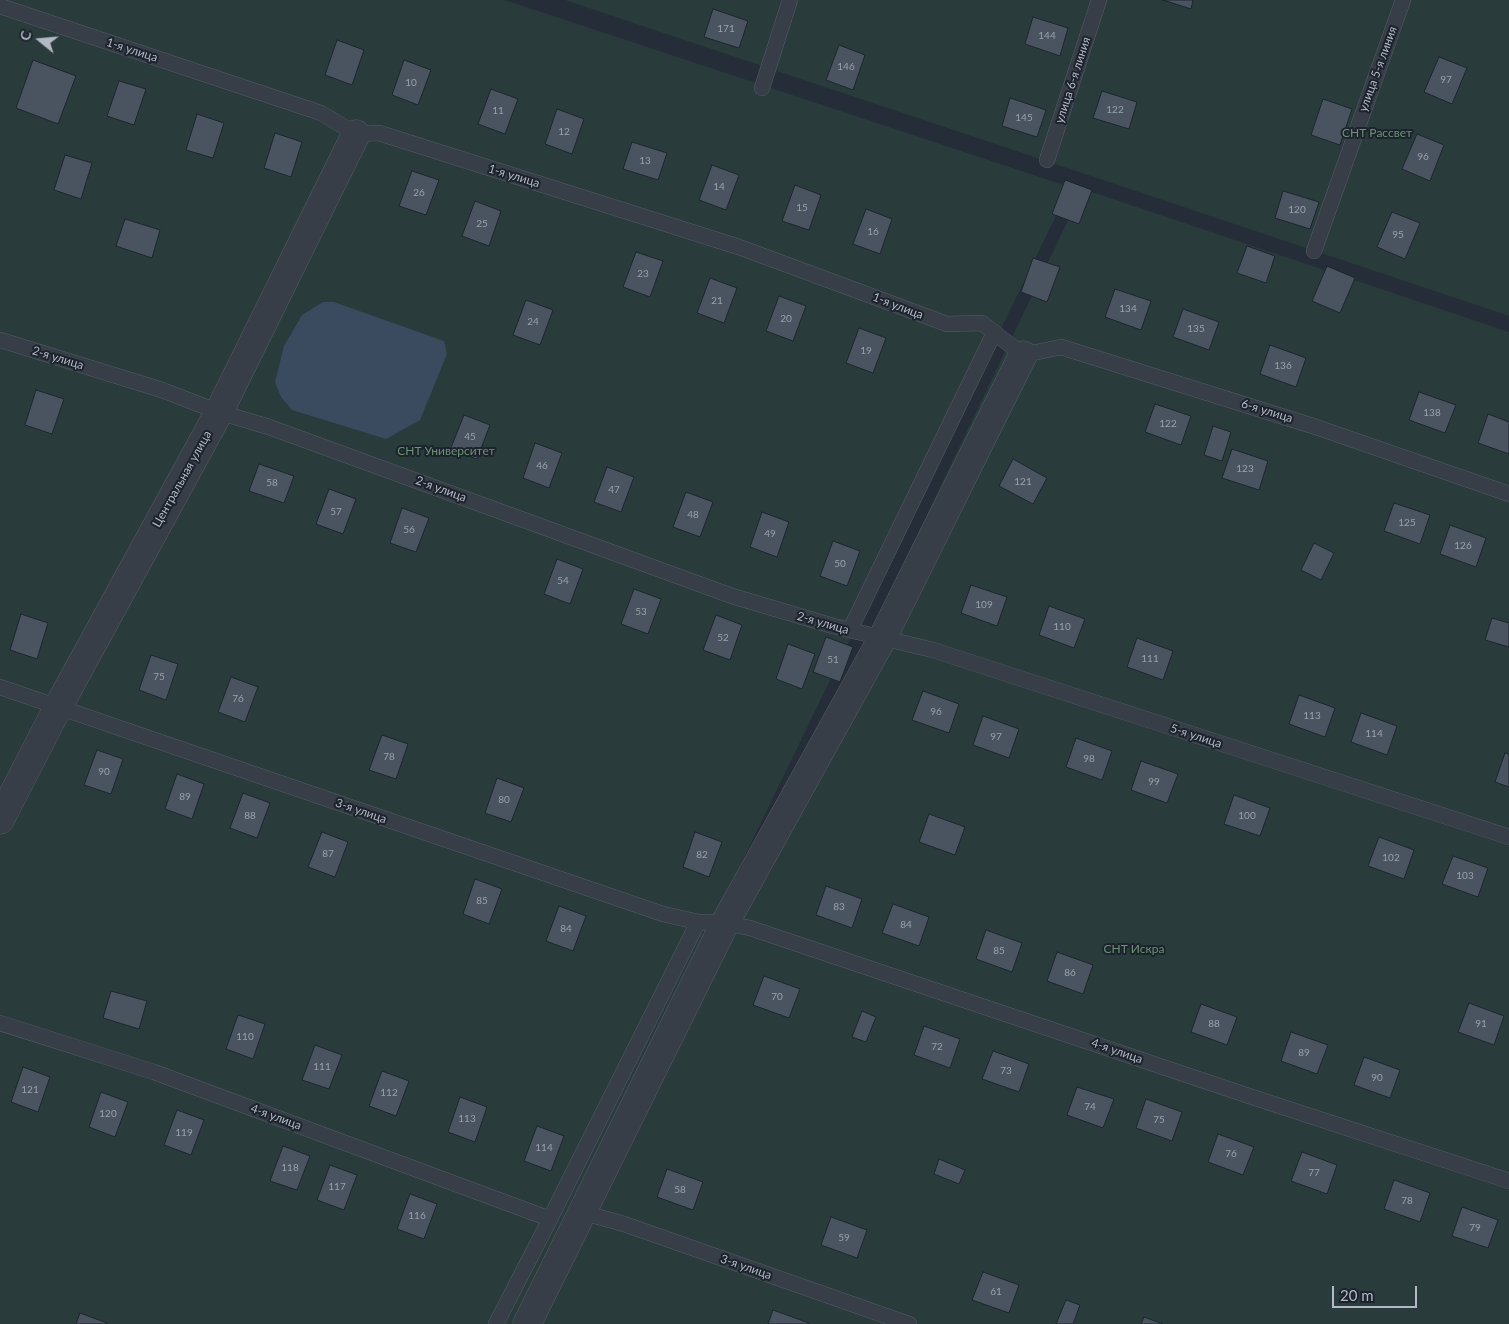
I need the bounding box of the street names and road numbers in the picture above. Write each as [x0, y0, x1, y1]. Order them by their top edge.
street label: улица 5-я линия [1356, 24, 1400, 114]
street label: 1-я улица [104, 35, 160, 65]
street label: улица 6-я линия [1052, 35, 1094, 125]
street label: 1-я улица [486, 161, 542, 191]
street label: 1-я улица [871, 290, 925, 322]
street label: 2-я улица [30, 343, 86, 373]
street label: 6-я улица [1239, 396, 1295, 426]
street label: Центральная улица [149, 428, 215, 530]
street label: 2-я улица [414, 473, 468, 505]
street label: 2-я улица [795, 609, 851, 637]
street label: 5-я улица [1168, 721, 1224, 751]
street label: 3-я улица [334, 796, 388, 826]
street label: 4-я улица [1090, 1036, 1144, 1066]
street label: 4-я улица [249, 1101, 303, 1133]
street label: 3-я улица [719, 1252, 773, 1282]

